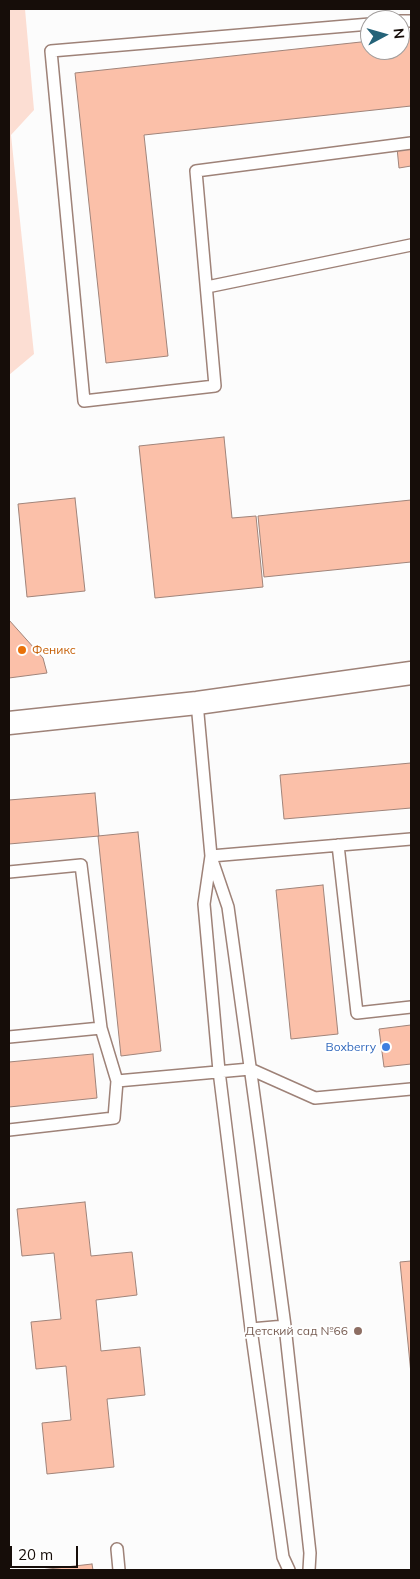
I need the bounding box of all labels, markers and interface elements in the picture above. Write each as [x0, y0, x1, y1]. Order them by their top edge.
north arrow [360, 10, 410, 60]
text: N [389, 27, 408, 40]
place label: Феникс [32, 643, 76, 657]
marker: Феникс [16, 644, 28, 656]
place label: Boxberry [326, 1040, 376, 1054]
marker: Boxberry [380, 1041, 392, 1053]
place label: Детский сад №66 [245, 1324, 348, 1338]
marker: Детский сад №66 [352, 1325, 364, 1337]
scale bar [12, 1536, 80, 1568]
text: 20 m [18, 1545, 53, 1564]

